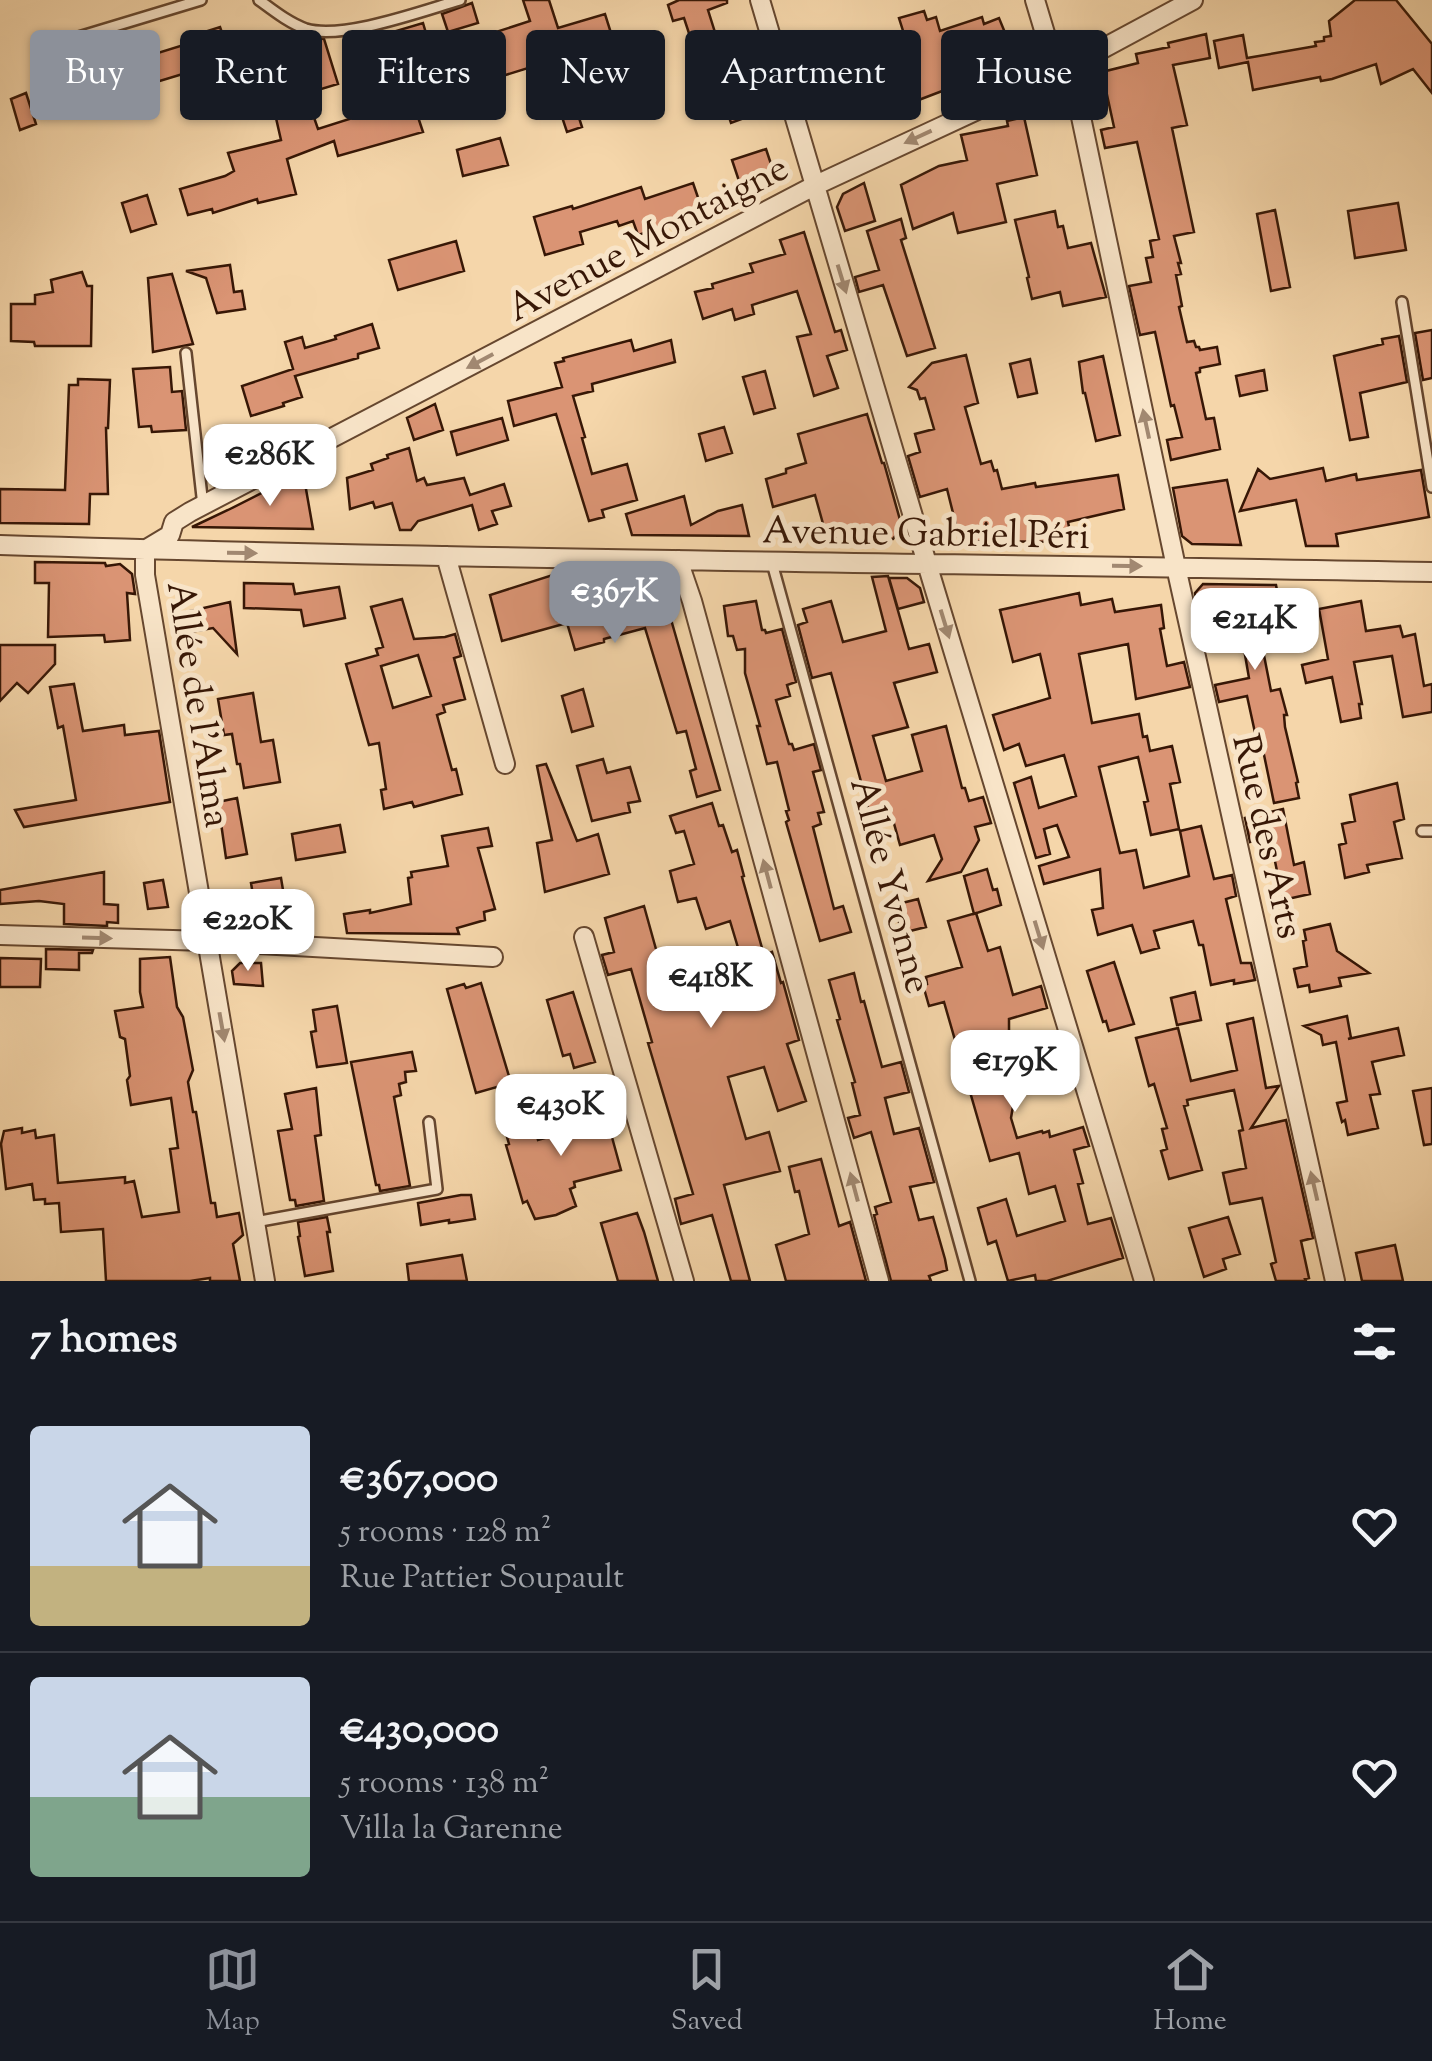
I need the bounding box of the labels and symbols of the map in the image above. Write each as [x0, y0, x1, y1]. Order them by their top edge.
one-way arrow [903, 129, 932, 146]
street label: Avenue Montaigne [499, 144, 799, 338]
one-way arrow [835, 264, 850, 295]
one-way arrow [465, 352, 494, 369]
one-way arrow [1138, 408, 1153, 439]
pin: €286K [200, 424, 340, 509]
street label: Avenue Gabriel Péri [762, 506, 1090, 566]
one-way arrow [227, 545, 259, 561]
one-way arrow [1112, 558, 1144, 574]
pin: €367K [545, 561, 685, 646]
street label: Allée de l'Alma [150, 578, 242, 832]
pin: €214K [1185, 588, 1325, 673]
one-way arrow [938, 609, 953, 640]
street label: Rue des Arts [1215, 729, 1315, 944]
street label: Allée Yvonne [833, 772, 943, 1000]
one-way arrow [759, 858, 774, 889]
pin: €220K [178, 889, 318, 974]
one-way arrow [1032, 920, 1047, 951]
one-way arrow [82, 931, 114, 947]
pin: €418K [641, 946, 781, 1031]
one-way arrow [215, 1012, 230, 1043]
pin: €179K [945, 1030, 1085, 1115]
pin: €430K [491, 1074, 631, 1159]
one-way arrow [1306, 1170, 1321, 1201]
one-way arrow [845, 1171, 861, 1202]

